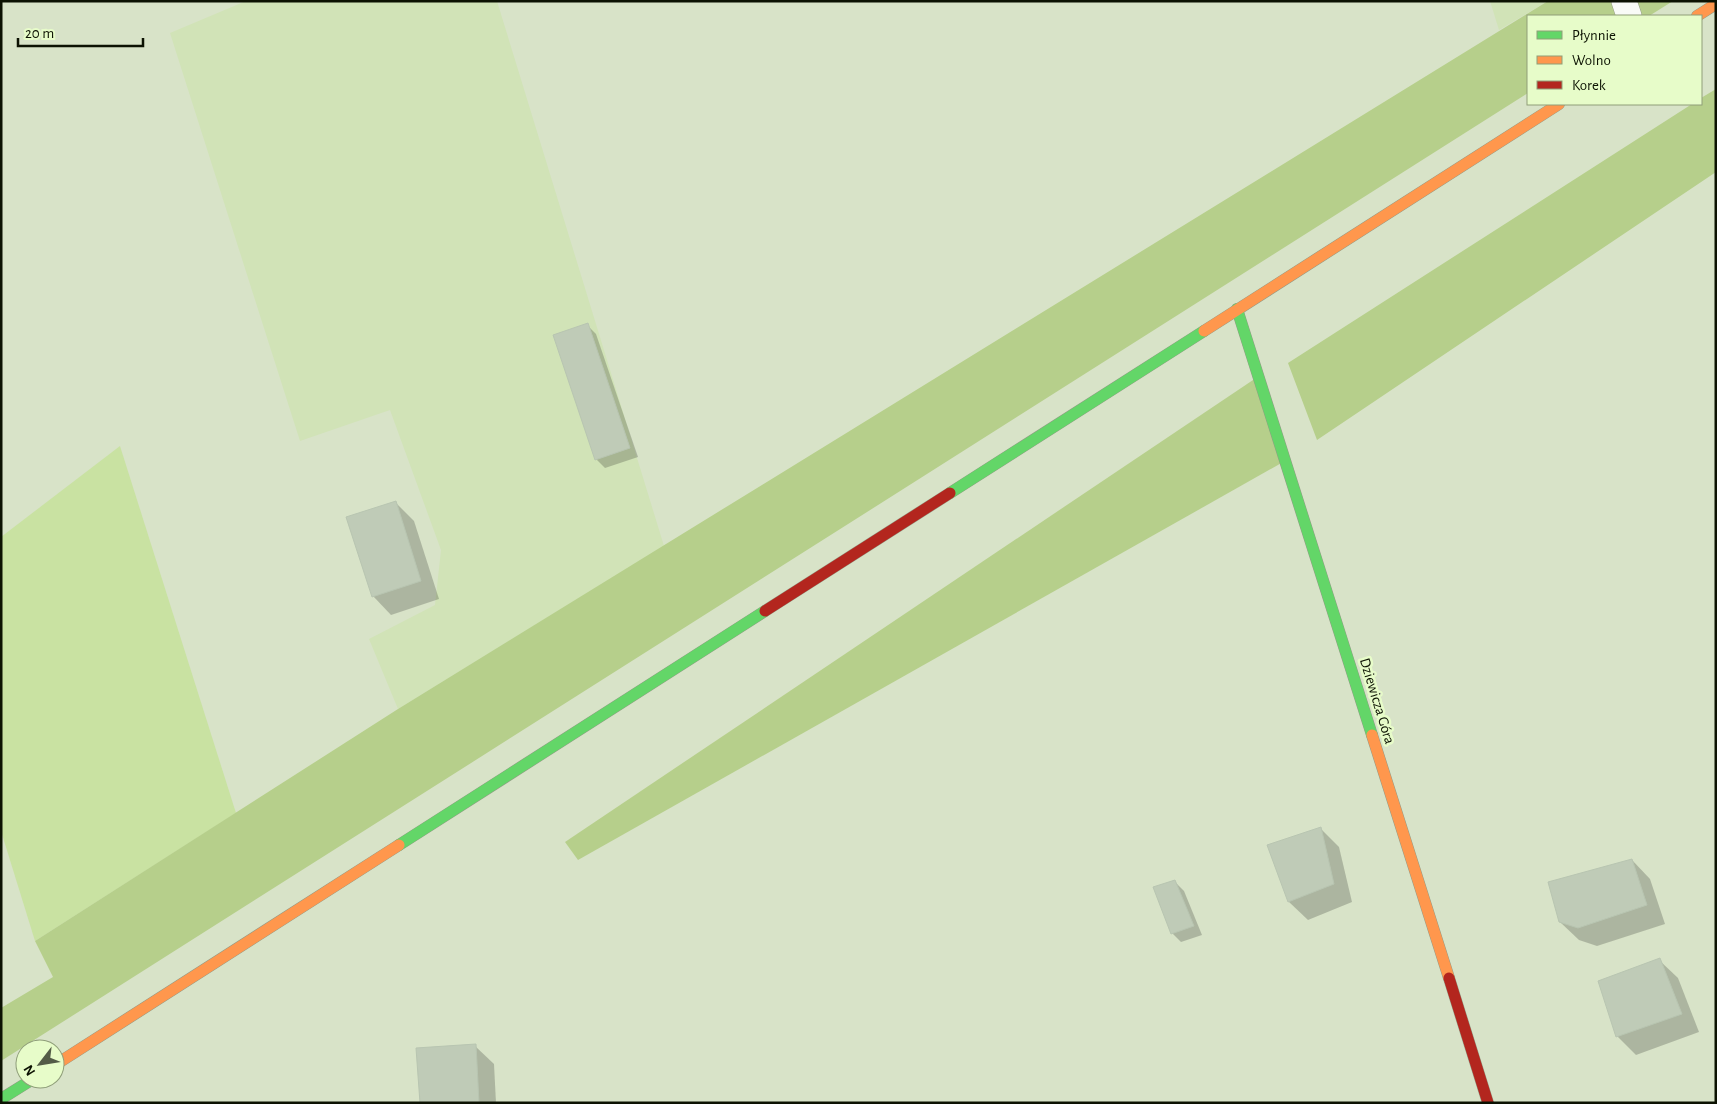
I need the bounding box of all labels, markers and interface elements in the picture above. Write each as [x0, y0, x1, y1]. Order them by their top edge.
scale bar [18, 15, 142, 47]
legend [1527, 15, 1702, 105]
text: 20 m [25, 26, 54, 41]
text: Płynnie [1572, 28, 1616, 43]
text: Wolno [1572, 53, 1611, 68]
text: Korek [1572, 78, 1606, 93]
street label: Dziewicza Góra [1357, 656, 1397, 746]
north arrow [15, 1039, 65, 1089]
text: N [21, 1062, 38, 1078]

